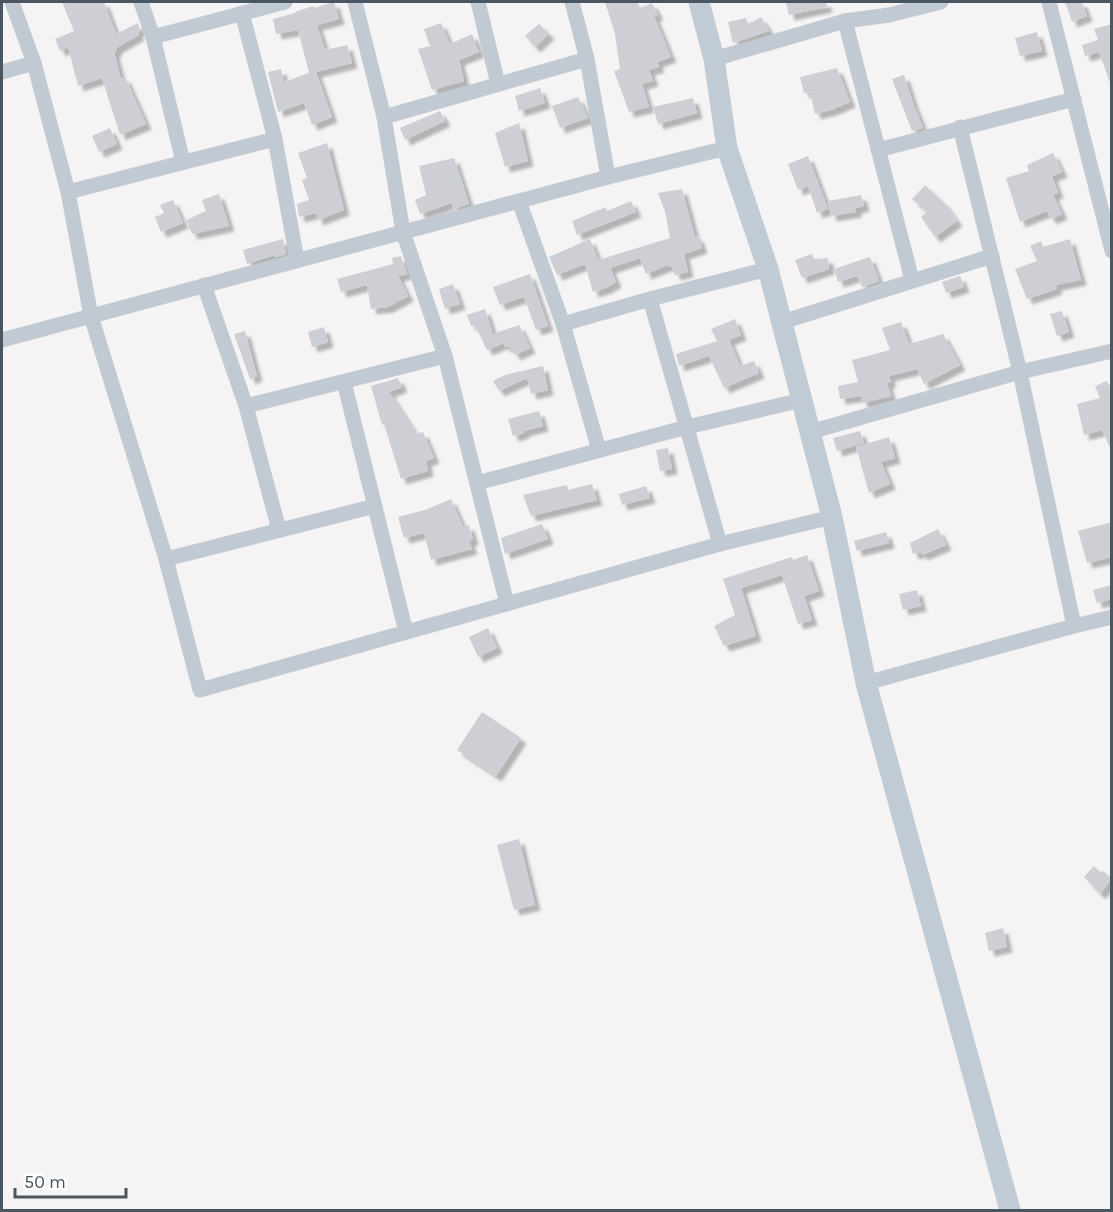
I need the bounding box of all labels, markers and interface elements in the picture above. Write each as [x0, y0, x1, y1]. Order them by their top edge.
scale bar [15, 1161, 126, 1199]
text: 50 m [24, 1171, 66, 1193]

